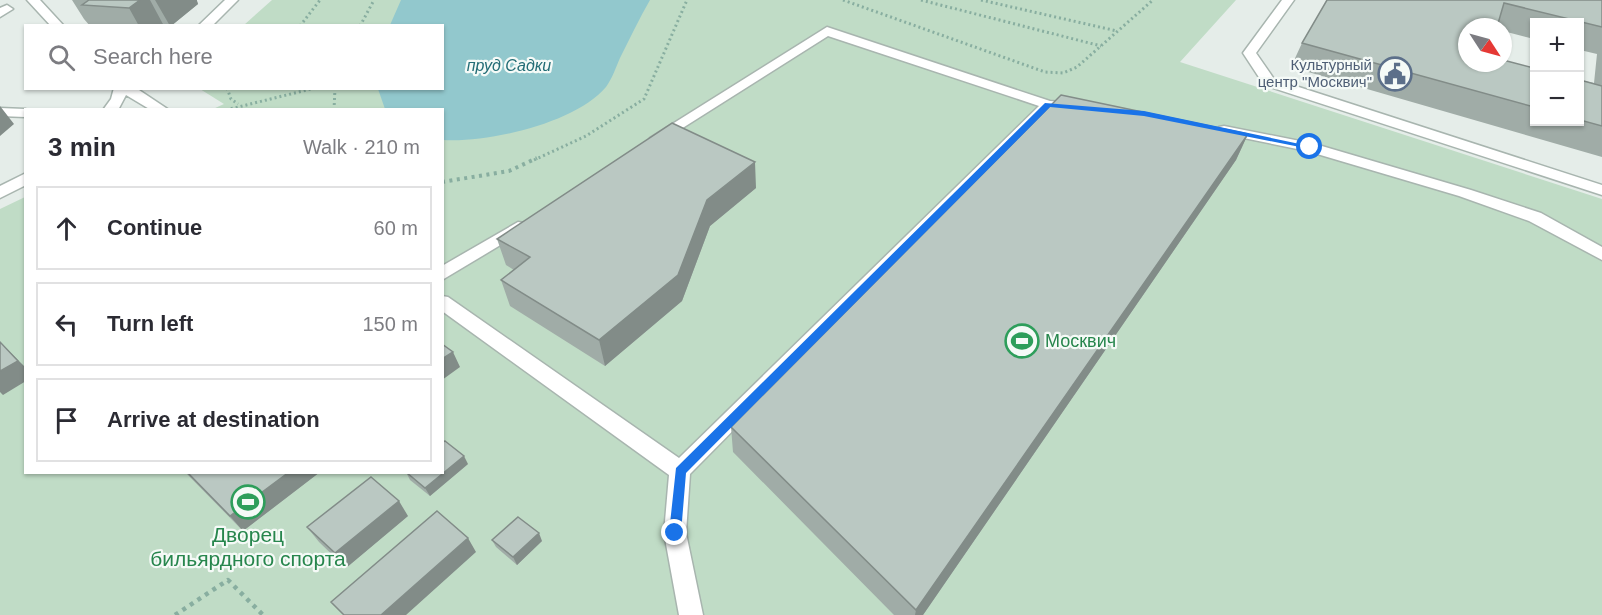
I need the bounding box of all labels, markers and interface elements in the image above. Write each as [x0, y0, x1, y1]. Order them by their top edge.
north arrow [1458, 18, 1512, 72]
map controls [1530, 18, 1584, 126]
button: + [1530, 18, 1584, 72]
search box [24, 24, 444, 90]
icon: search [45, 41, 78, 74]
text: Search here [93, 44, 213, 69]
place label: Культурный центр "Москвич" [1258, 56, 1372, 90]
public building icon: Культурный центр "Москвич" [1377, 56, 1413, 92]
water label: пруд Садки [467, 57, 551, 74]
button: − [1530, 72, 1584, 126]
text: 3 min [48, 132, 116, 162]
route start [1296, 133, 1322, 159]
text: Walk · 210 m [303, 136, 420, 158]
icon: ahead [50, 212, 83, 245]
text: Continue [107, 215, 202, 240]
text: 60 m [374, 217, 418, 239]
icon: left [50, 308, 83, 341]
text: Turn left [107, 311, 193, 336]
text: 150 m [362, 313, 418, 335]
sports icon: Москвич [1004, 323, 1040, 359]
place label: Москвич [1045, 331, 1116, 351]
icon: arrive [50, 404, 83, 437]
text: Arrive at destination [107, 407, 320, 432]
sports icon: Дворец бильярдного спорта [230, 484, 266, 520]
route end [661, 519, 687, 545]
place label: Дворец бильярдного спорта [150, 523, 346, 570]

